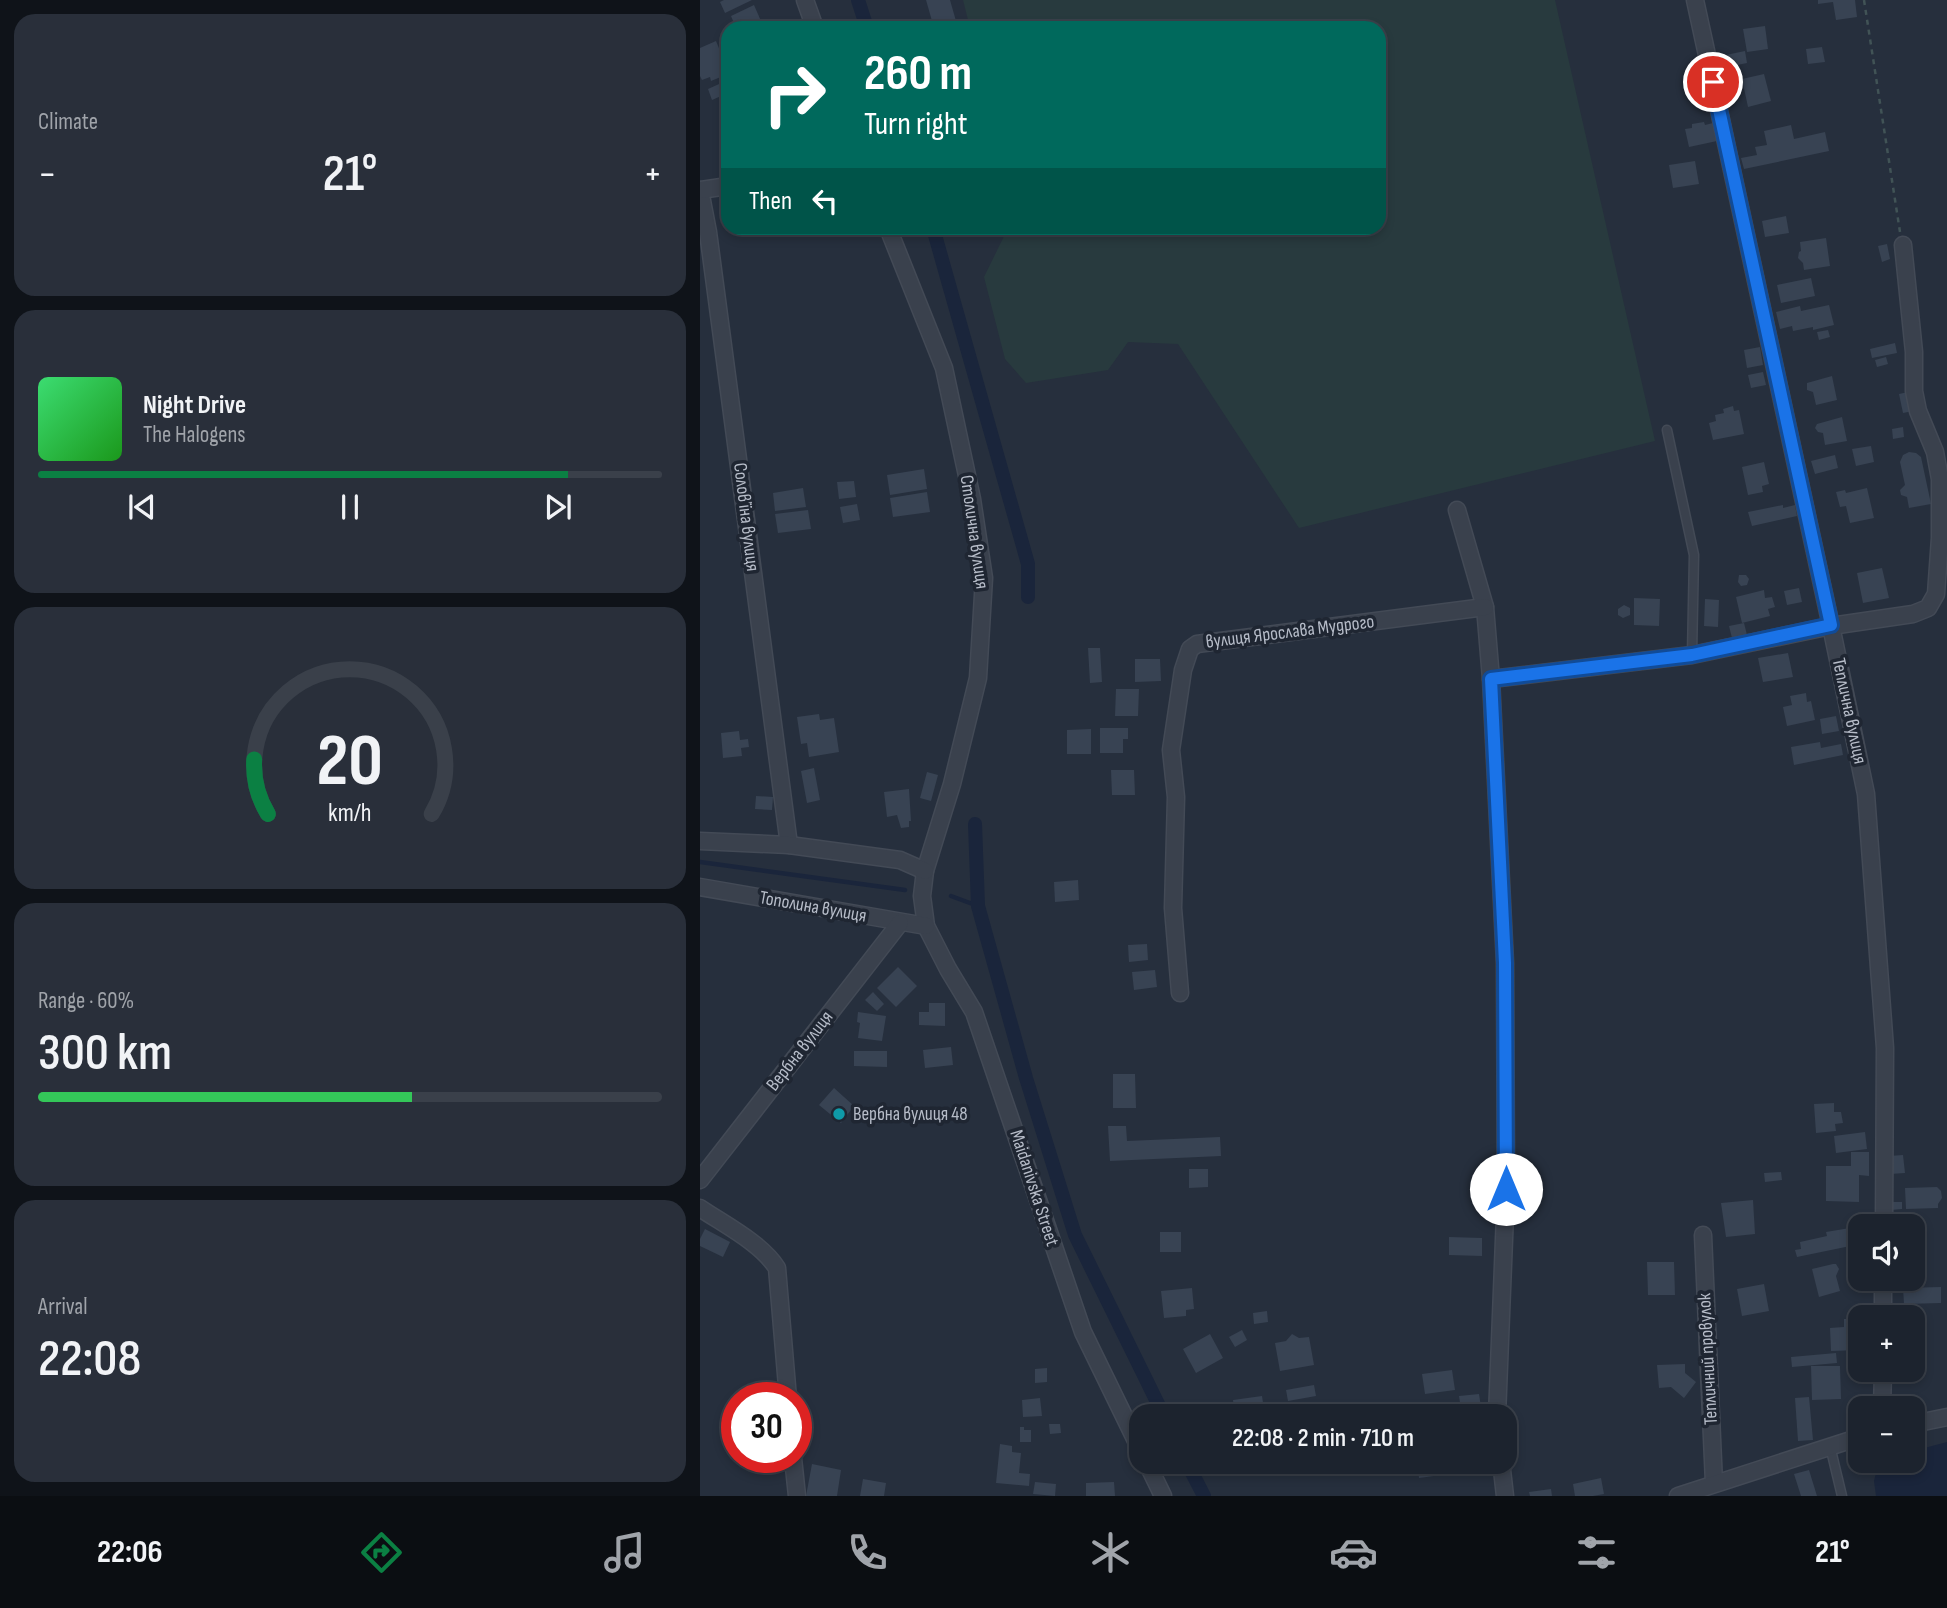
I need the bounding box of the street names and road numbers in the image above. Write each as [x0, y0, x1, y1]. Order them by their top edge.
street label: Соловʼїна вулиця [728, 461, 764, 573]
street label: Столична вулиця [955, 474, 993, 590]
street label: вулиця Ярослава Мудрого [1204, 610, 1376, 654]
street label: Теплична вулиця [1827, 656, 1871, 766]
street label: Тополина вулиця [758, 886, 868, 928]
street label: Вербна вулиця [762, 1006, 838, 1096]
street label: Maidanivska Street [1004, 1127, 1064, 1249]
street label: Тепличний провулок [1693, 1292, 1723, 1426]

